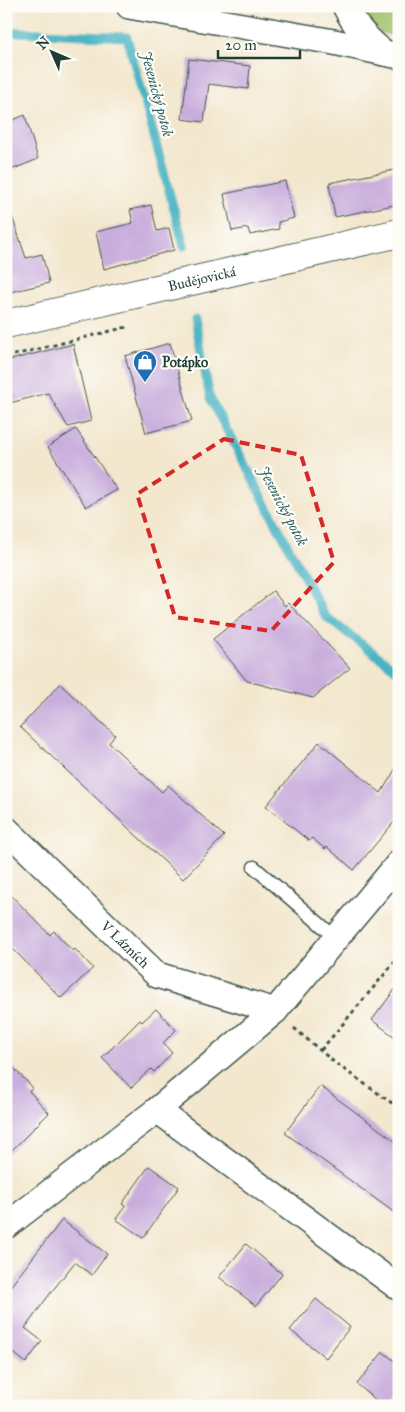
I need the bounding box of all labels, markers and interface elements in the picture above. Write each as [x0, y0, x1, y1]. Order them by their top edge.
north arrow [28, 28, 78, 78]
scale bar [218, 28, 300, 60]
text: N [33, 33, 53, 53]
text: 20 m [225, 36, 257, 54]
water label: Jesenický potok [136, 48, 177, 139]
street label: Budějovická [166, 263, 237, 295]
shop icon: Potápko [132, 349, 158, 383]
place label: Potápko [162, 354, 208, 372]
water label: Jesenický potok [253, 462, 312, 550]
street label: V Lázních [97, 917, 153, 972]

